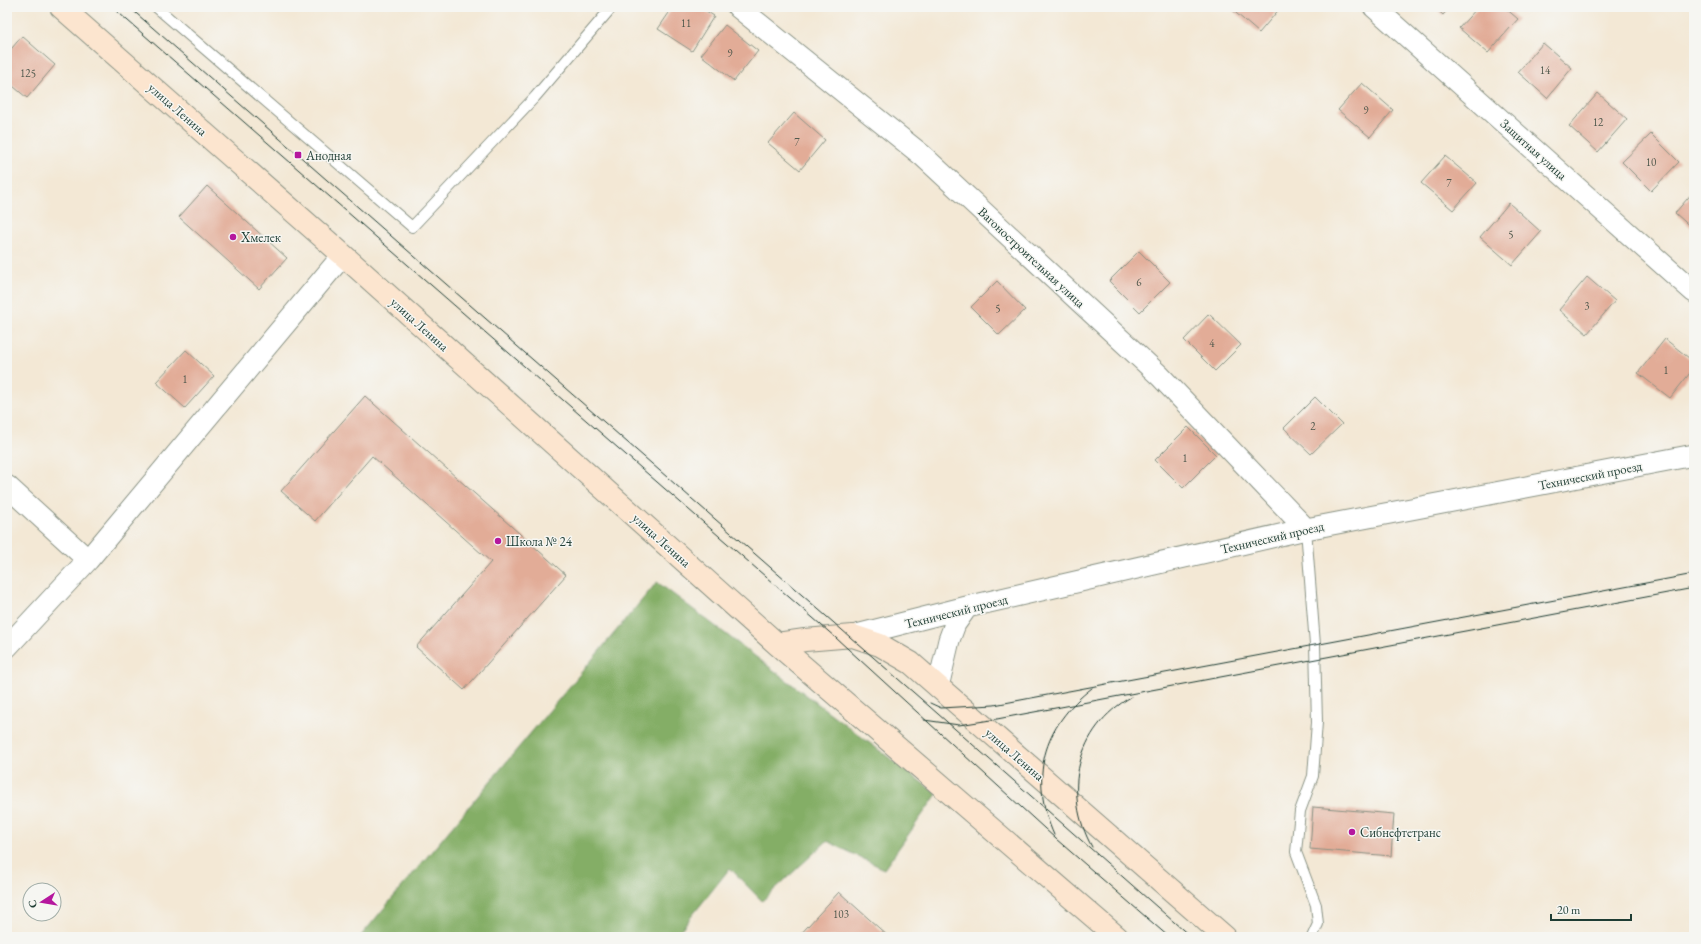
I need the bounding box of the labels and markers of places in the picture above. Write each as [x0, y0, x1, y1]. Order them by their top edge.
place label: Анодная [305, 147, 352, 164]
marker: Анодная [293, 150, 303, 160]
place label: Хмелек [240, 229, 282, 246]
marker: Хмелек [228, 232, 238, 242]
place label: Школа № 24 [506, 533, 573, 550]
marker: Школа № 24 [493, 536, 503, 546]
place label: Сибнефтетранс [1360, 824, 1441, 841]
marker: Сибнефтетранс [1347, 827, 1357, 837]

